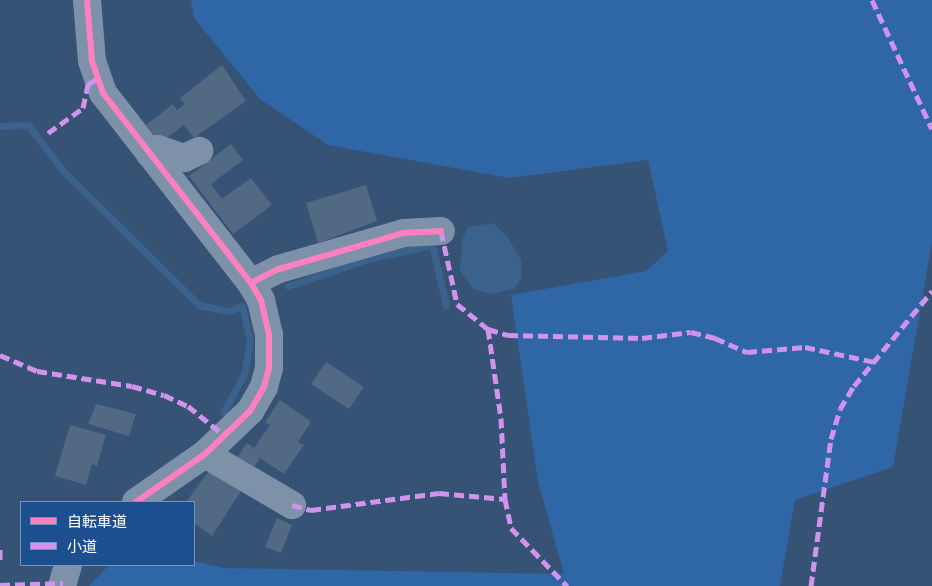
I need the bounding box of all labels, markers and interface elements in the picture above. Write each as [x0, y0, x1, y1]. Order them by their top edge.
legend [20, 501, 195, 566]
text: 自転車道 [67, 512, 127, 531]
text: 小道 [67, 537, 97, 556]

